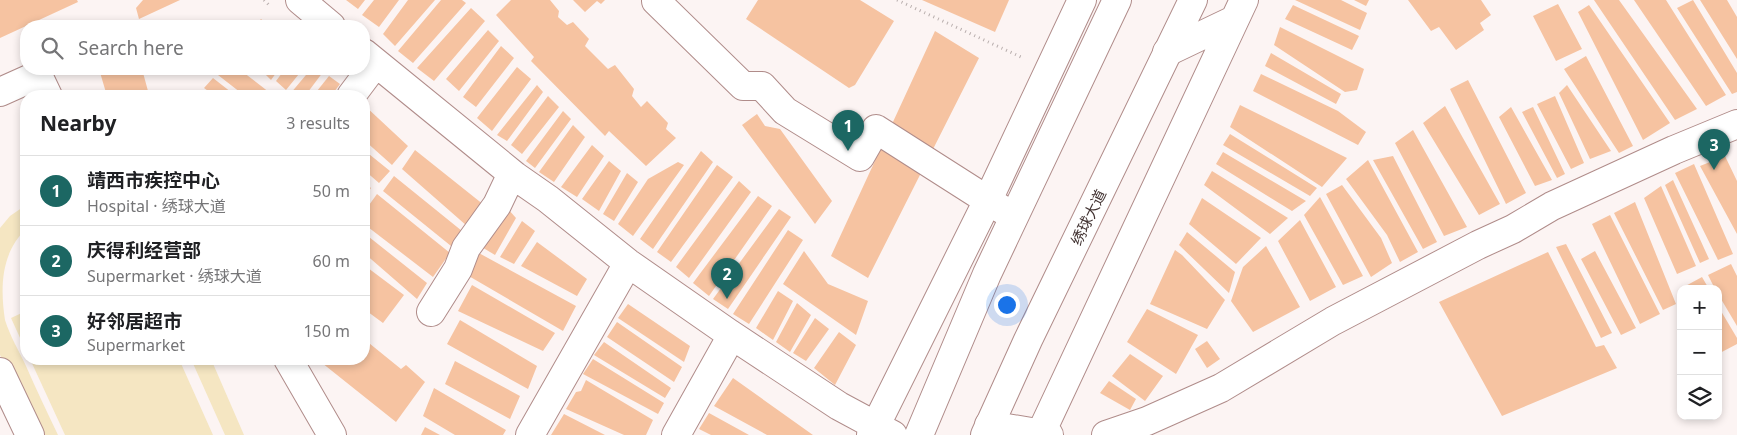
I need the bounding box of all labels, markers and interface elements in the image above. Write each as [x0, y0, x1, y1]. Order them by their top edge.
search box [20, 20, 370, 75]
icon: search [38, 34, 66, 62]
text: Search here [78, 35, 184, 61]
text: Nearby [40, 109, 116, 137]
pin: 1 [832, 110, 864, 151]
text: 3 results [286, 112, 350, 134]
pin: 3 [1698, 129, 1730, 170]
text: 靖西市疾控中心 [87, 167, 220, 193]
text: 1 [51, 180, 61, 202]
text: 50 m [313, 180, 350, 202]
street label: 绣球大道 [1066, 186, 1110, 248]
text: Hospital · 绣球大道 [87, 195, 226, 217]
text: 庆得利经营部 [87, 237, 201, 263]
text: 2 [51, 250, 61, 272]
text: 60 m [313, 250, 350, 272]
pin: 2 [711, 258, 743, 299]
text: Supermarket · 绣球大道 [87, 265, 262, 287]
map controls [1677, 285, 1722, 420]
button: + [1677, 285, 1722, 330]
your location [994, 292, 1020, 318]
text: 好邻居超市 [87, 308, 182, 334]
text: 3 [51, 320, 61, 342]
text: 150 m [303, 320, 350, 342]
button: − [1677, 330, 1722, 375]
text: Supermarket [87, 334, 185, 356]
button: layers [1677, 375, 1722, 420]

